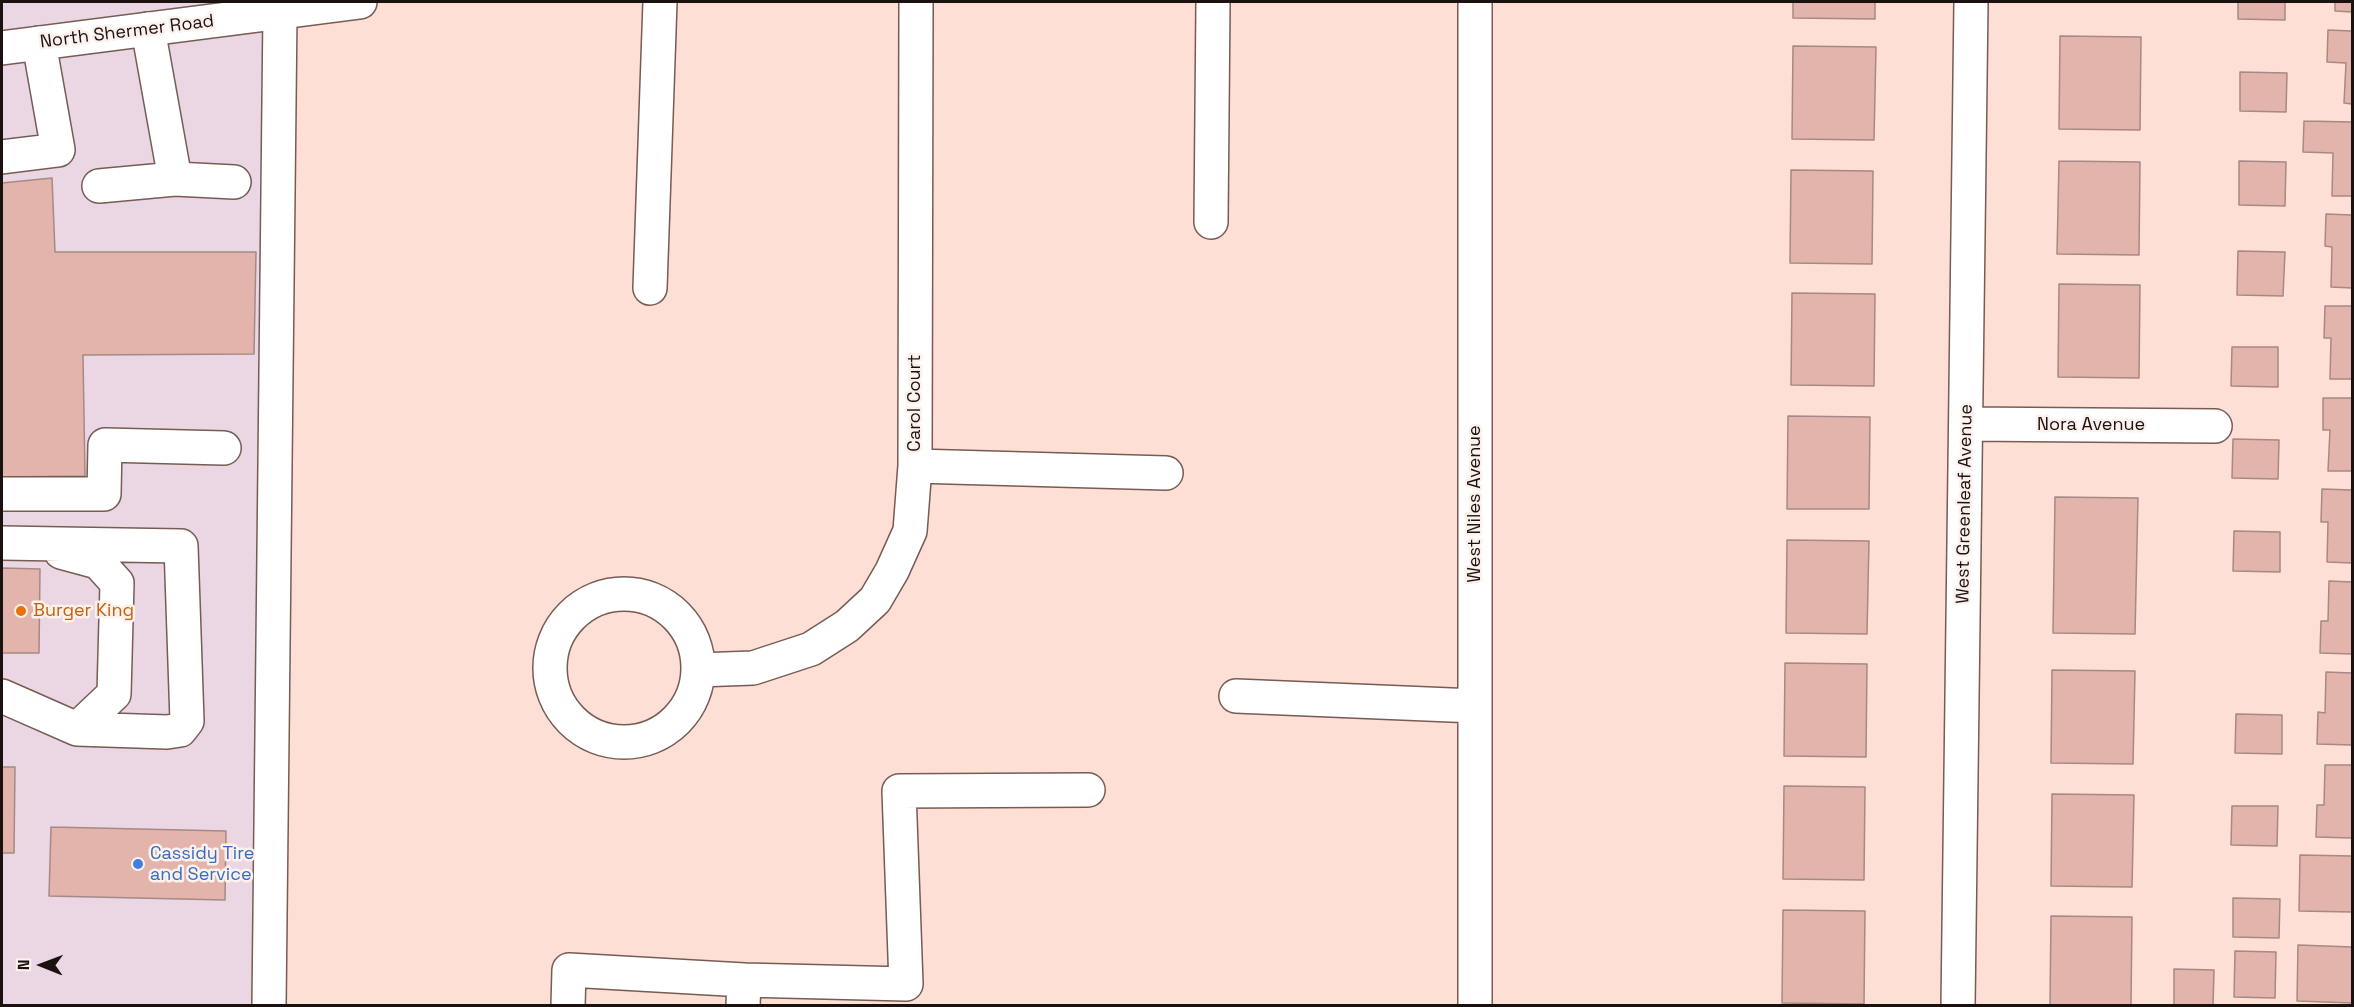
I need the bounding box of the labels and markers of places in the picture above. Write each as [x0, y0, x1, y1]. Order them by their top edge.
place label: Burger King [33, 600, 134, 622]
marker: Burger King [14, 604, 28, 618]
place label: Cassidy Tire and Service [150, 843, 254, 886]
marker: Cassidy Tire and Service [131, 857, 145, 871]

